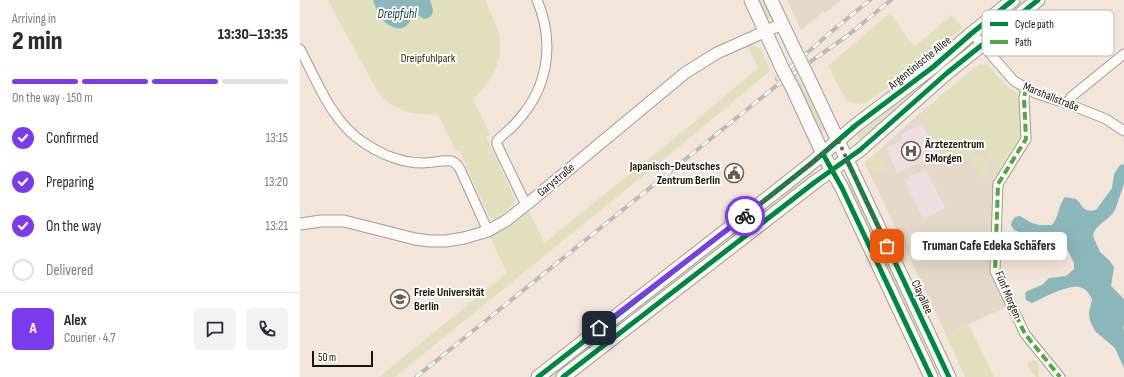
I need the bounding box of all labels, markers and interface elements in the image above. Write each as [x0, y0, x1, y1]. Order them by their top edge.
water label: Dreipfuhl [377, 6, 417, 22]
legend [982, 10, 1114, 56]
text: Arriving in [12, 11, 56, 27]
text: Cycle path [1015, 18, 1054, 31]
text: 13:30–13:35 [218, 25, 288, 44]
text: 2 min [12, 26, 62, 57]
street label: Argentinische Allee [885, 33, 955, 94]
text: Path [1015, 36, 1032, 49]
park label: Dreipfuhlpark [401, 51, 456, 66]
street label: Marshallstraße [1021, 79, 1081, 115]
text: On the way · 150 m [12, 90, 93, 106]
icon: check [12, 127, 34, 149]
text: Confirmed [46, 129, 99, 148]
text: 13:15 [266, 130, 288, 146]
place label: Ärztezentrum 5Morgen [924, 137, 984, 166]
hospital icon: Ärztezentrum 5Morgen [900, 140, 922, 162]
place label: Japanisch-Deutsches Zentrum Berlin [629, 159, 720, 188]
street label: Garystraße [534, 160, 578, 200]
public building icon: Japanisch-Deutsches Zentrum Berlin [723, 162, 745, 184]
icon: check [12, 171, 34, 193]
text: Preparing [46, 173, 94, 192]
text: 13:20 [264, 174, 288, 190]
courier [725, 196, 765, 236]
icon: bike [734, 205, 756, 227]
icon: check [12, 215, 34, 237]
text: On the way [46, 217, 101, 236]
text: 13:21 [266, 218, 288, 234]
pin [870, 229, 904, 263]
callout: Truman Cafe Edeka Schäfers [911, 232, 1067, 260]
icon: bag [876, 235, 898, 257]
text: Truman Cafe Edeka Schäfers [922, 238, 1056, 254]
text: Delivered [46, 261, 93, 280]
street label: Fünf Morgen [991, 269, 1025, 321]
street label: Clayallee [908, 278, 936, 317]
place label: Freie Universität Berlin [414, 285, 485, 314]
school or university icon: Freie Universität Berlin [389, 288, 411, 310]
button: chat [194, 308, 236, 350]
button: phone [246, 308, 288, 350]
text: Alex [64, 311, 87, 330]
pin [582, 311, 616, 345]
icon: home [588, 317, 610, 339]
text: A [29, 319, 37, 338]
text: Courier · 4.7 [64, 330, 116, 346]
scale bar [312, 349, 373, 368]
text: 50 m [318, 351, 336, 364]

